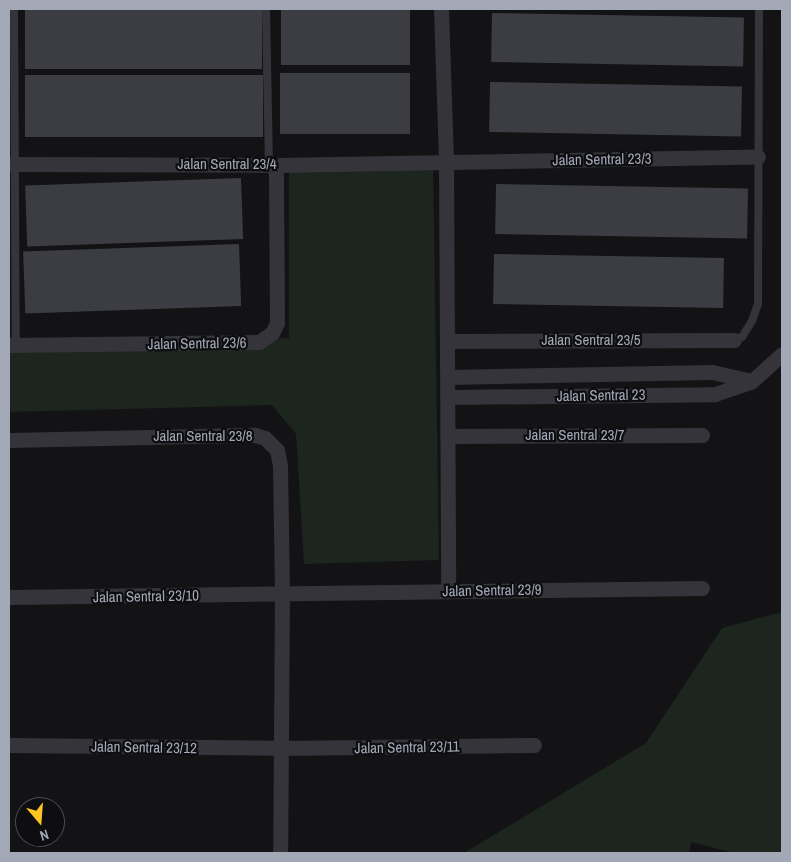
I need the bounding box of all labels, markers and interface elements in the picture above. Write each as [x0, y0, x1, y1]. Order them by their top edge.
street label: Jalan Sentral 23/3 [552, 149, 652, 169]
street label: Jalan Sentral 23/4 [177, 155, 277, 173]
street label: Jalan Sentral 23/5 [541, 331, 641, 349]
street label: Jalan Sentral 23/6 [147, 333, 247, 353]
street label: Jalan Sentral 23 [556, 385, 646, 405]
street label: Jalan Sentral 23/7 [525, 426, 625, 444]
street label: Jalan Sentral 23/8 [153, 427, 253, 445]
street label: Jalan Sentral 23/9 [442, 580, 542, 600]
street label: Jalan Sentral 23/10 [93, 586, 199, 606]
street label: Jalan Sentral 23/12 [91, 737, 197, 757]
street label: Jalan Sentral 23/11 [354, 737, 460, 757]
north arrow [15, 797, 65, 847]
text: N [38, 825, 51, 845]

